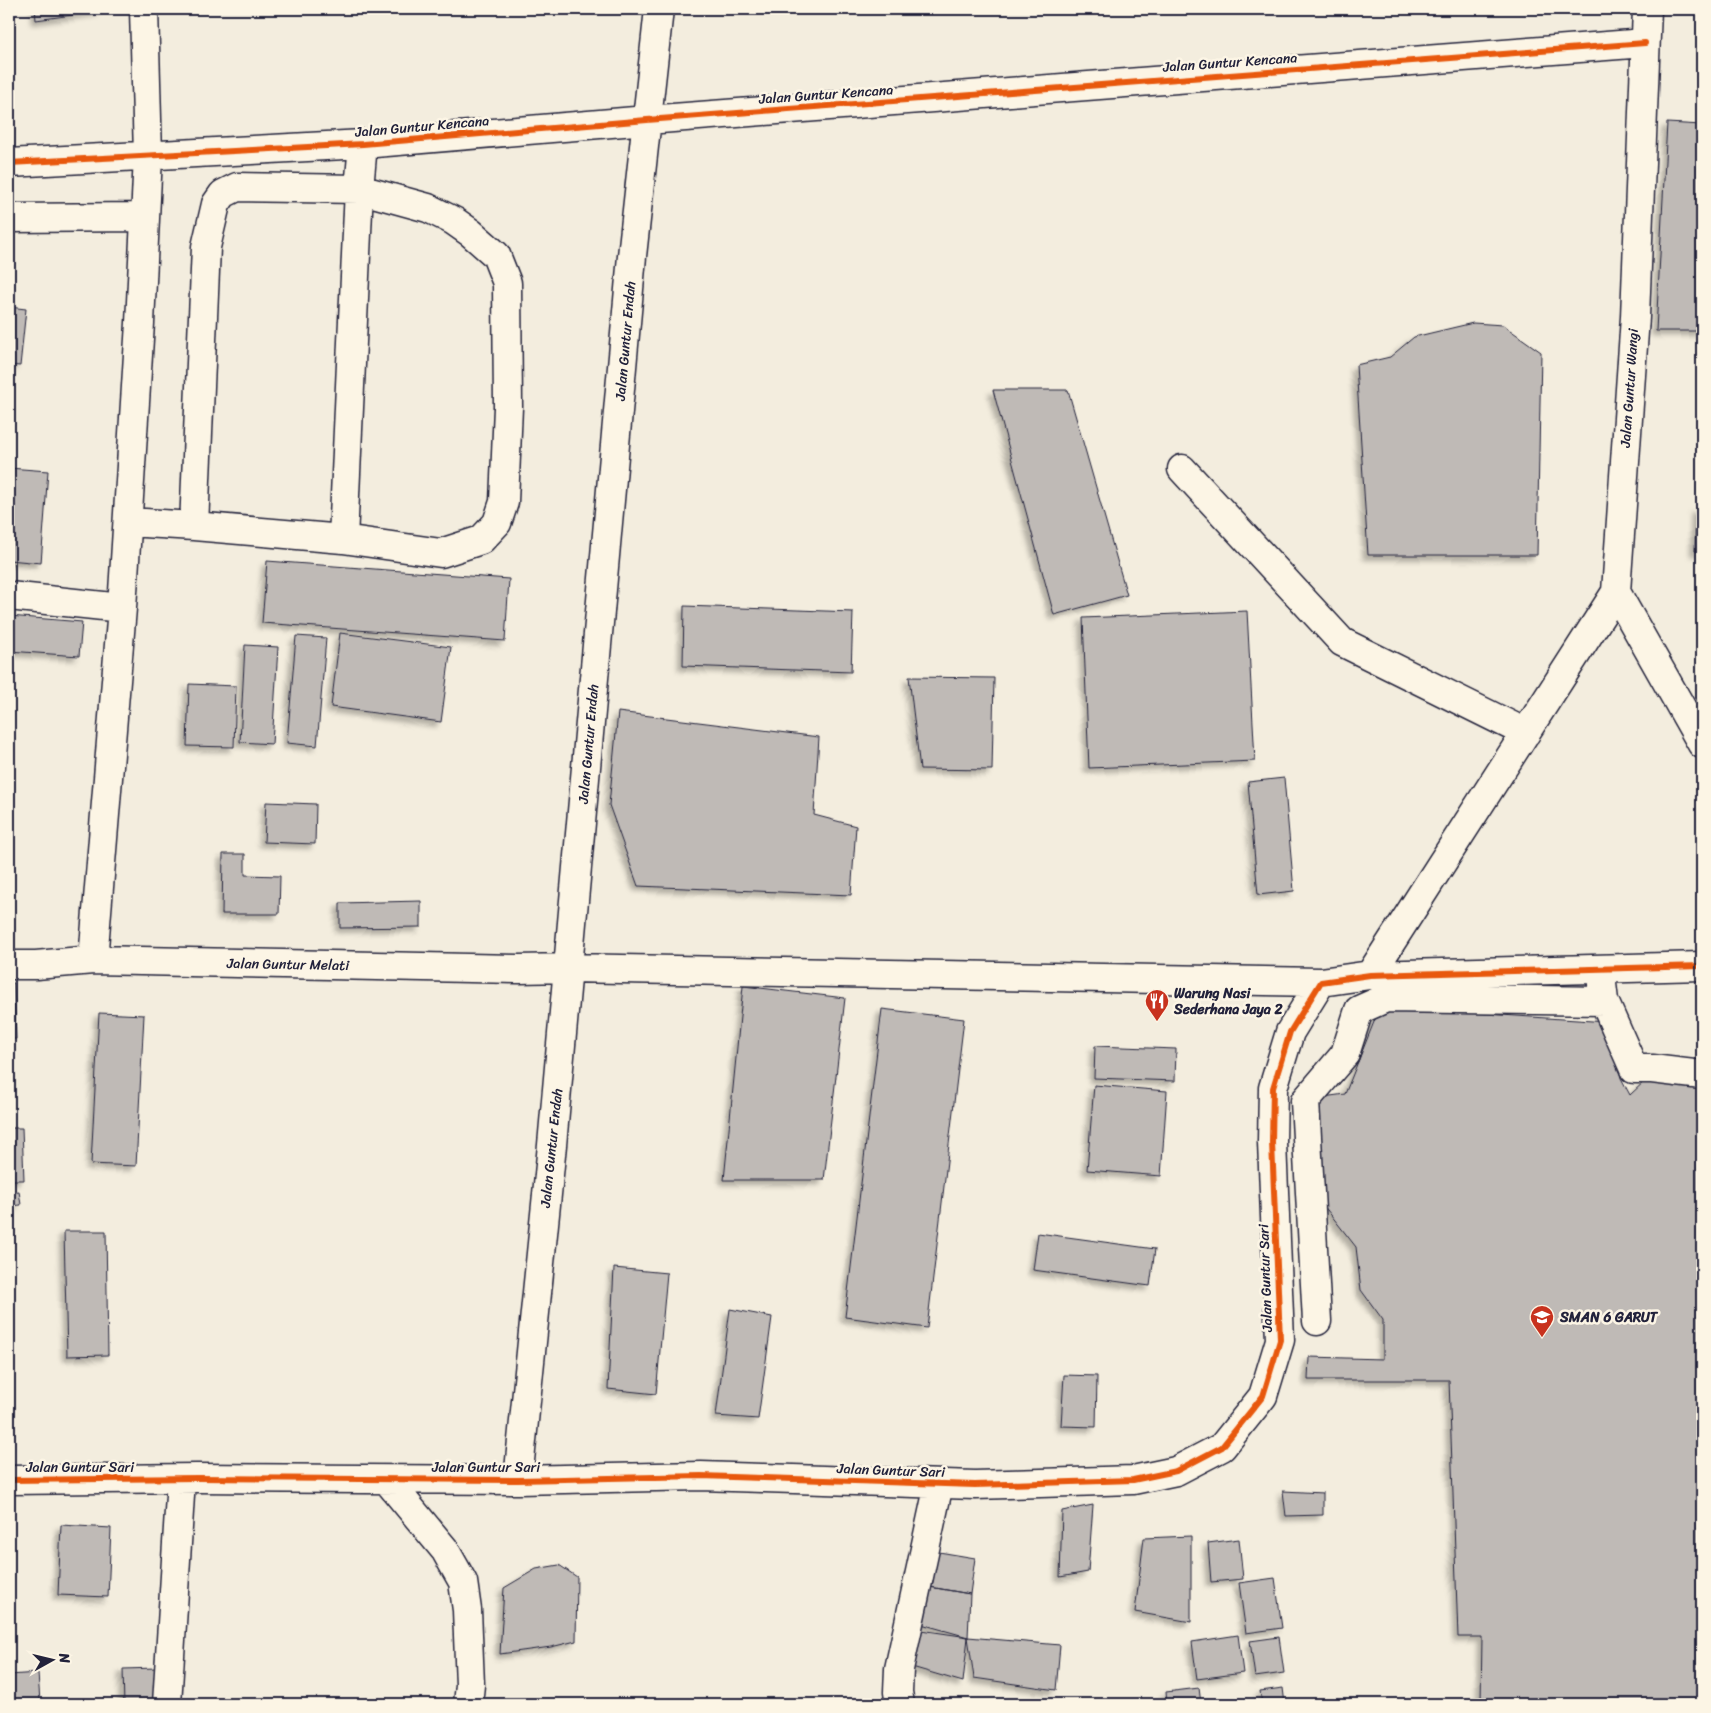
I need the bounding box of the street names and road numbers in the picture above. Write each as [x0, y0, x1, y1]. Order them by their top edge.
street label: Jalan Guntur Kencana [1161, 45, 1298, 80]
street label: Jalan Guntur Kencana [757, 77, 894, 112]
street label: Jalan Guntur Kencana [353, 108, 490, 145]
street label: Jalan Guntur Endah [608, 280, 643, 403]
street label: Jalan Guntur Wangi [1613, 327, 1646, 449]
street label: Jalan Guntur Endah [571, 683, 606, 806]
street label: Jalan Guntur Melati [226, 951, 350, 978]
street label: Jalan Guntur Endah [533, 1087, 570, 1210]
street label: Jalan Guntur Sari [1251, 1222, 1280, 1333]
street label: Jalan Guntur Sari [25, 1455, 135, 1480]
street label: Jalan Guntur Sari [431, 1455, 541, 1480]
street label: Jalan Guntur Sari [836, 1456, 947, 1485]

